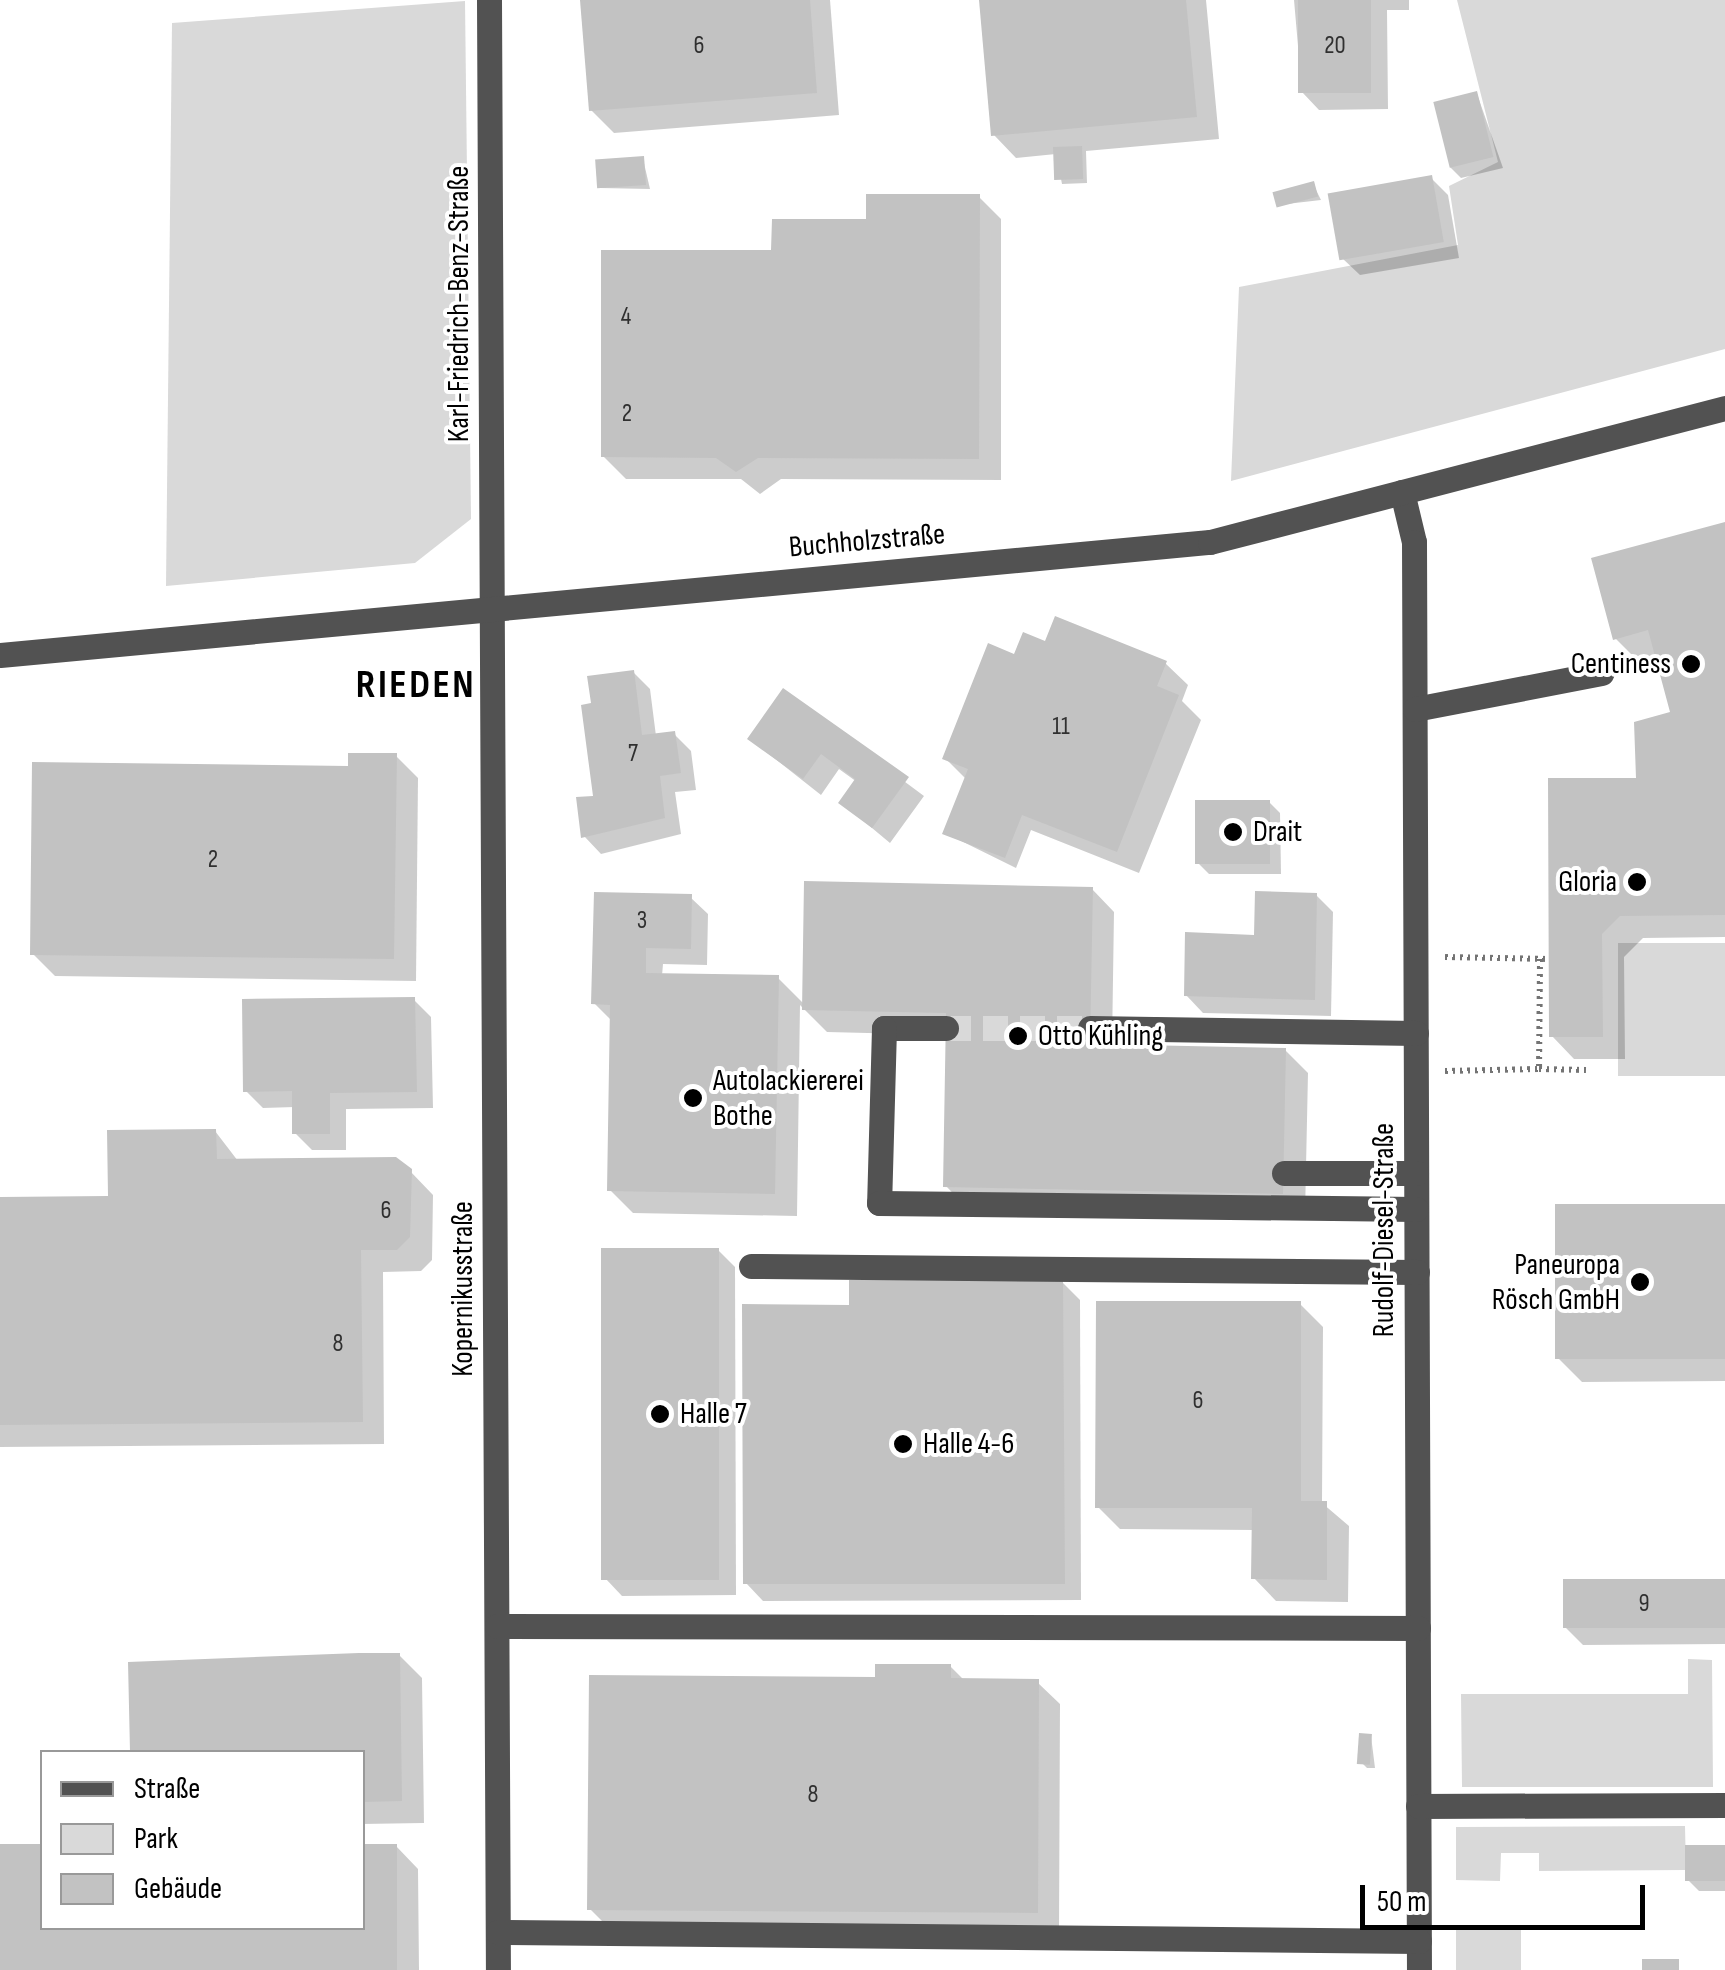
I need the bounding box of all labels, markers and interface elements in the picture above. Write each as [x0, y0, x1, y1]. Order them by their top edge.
house number: 6 [694, 31, 704, 61]
house number: 20 [1324, 31, 1346, 61]
street label: Karl-Friedrich-Benz-Straße [441, 166, 477, 442]
house number: 4 [621, 302, 631, 332]
house number: 2 [622, 399, 632, 429]
street label: Buchholzstraße [787, 516, 947, 566]
place label: Centiness [1571, 646, 1671, 682]
marker: Centiness [1680, 653, 1702, 675]
district label: RIEDEN [356, 661, 476, 709]
house number: 11 [1052, 712, 1070, 742]
house number: 7 [628, 739, 638, 769]
place label: Drait [1253, 814, 1302, 850]
marker: Drait [1222, 821, 1244, 843]
house number: 2 [208, 845, 218, 875]
place label: Gloria [1558, 864, 1617, 900]
marker: Gloria [1626, 871, 1648, 893]
house number: 3 [637, 906, 647, 936]
place label: Otto Kühling [1038, 1018, 1163, 1054]
marker: Otto Kühling [1007, 1025, 1029, 1047]
place label: Autolackiererei Bothe [713, 1063, 864, 1134]
marker: Autolackiererei Bothe [682, 1087, 704, 1109]
street label: Rudolf-Diesel-Straße [1366, 1123, 1402, 1337]
house number: 6 [381, 1196, 391, 1226]
street label: Kopernikusstraße [445, 1201, 481, 1377]
place label: Paneuropa Rösch GmbH [1492, 1247, 1620, 1318]
marker: Paneuropa Rösch GmbH [1629, 1271, 1651, 1293]
house number: 8 [333, 1329, 343, 1359]
house number: 6 [1193, 1386, 1203, 1416]
place label: Halle 7 [680, 1396, 747, 1432]
marker: Halle 7 [649, 1403, 671, 1425]
place label: Halle 4-6 [923, 1426, 1014, 1462]
marker: Halle 4-6 [892, 1433, 914, 1455]
house number: 9 [1638, 1589, 1650, 1619]
legend [40, 1750, 365, 1930]
text: Straße [134, 1771, 200, 1807]
house number: 8 [808, 1780, 818, 1810]
text: Park [134, 1821, 178, 1857]
scale bar [1365, 1865, 1650, 1927]
text: Gebäude [134, 1871, 222, 1907]
text: 50 m [1377, 1884, 1426, 1920]

